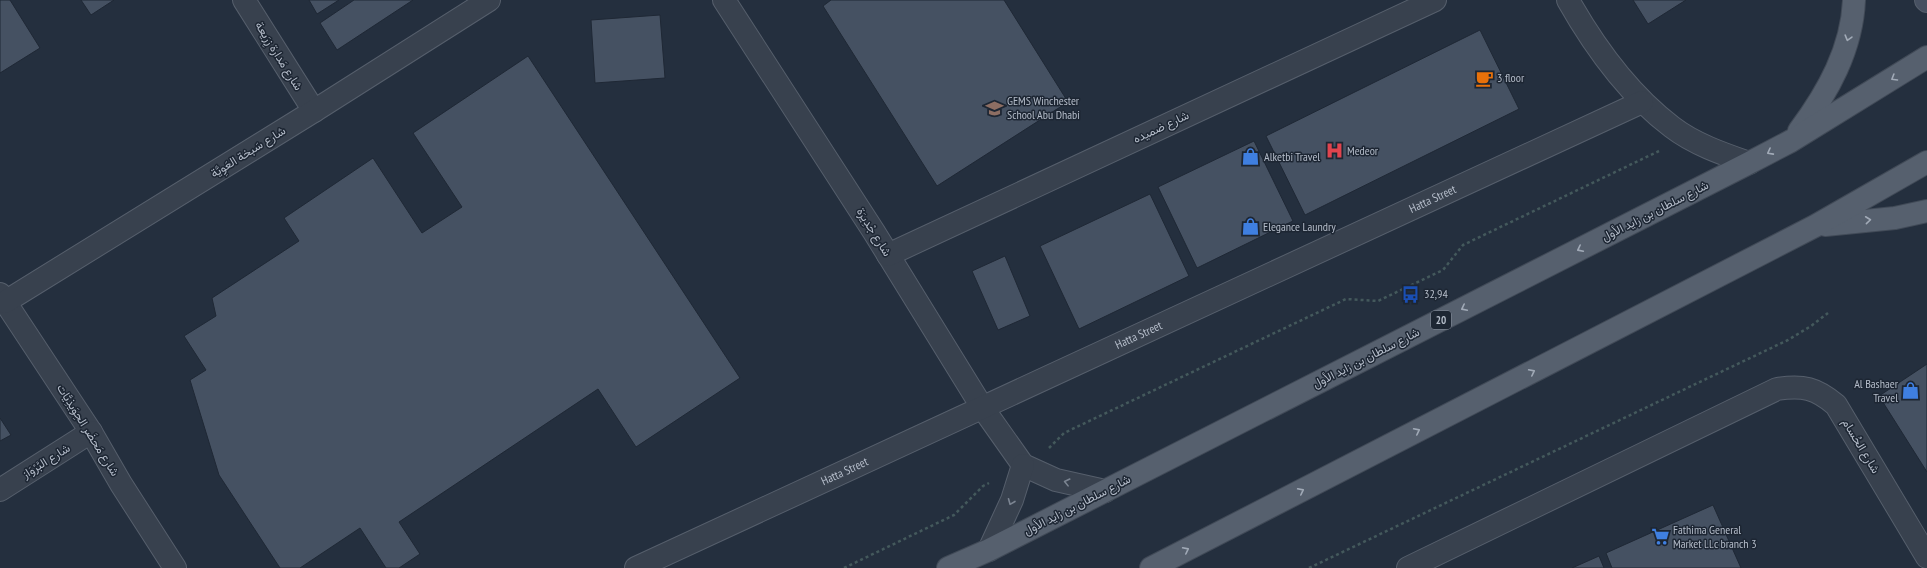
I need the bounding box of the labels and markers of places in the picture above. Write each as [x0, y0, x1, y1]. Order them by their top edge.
cafe icon: 3 floor [1474, 68, 1494, 88]
place label: 3 floor [1497, 70, 1525, 85]
place label: GEMS Winchester School Abu Dhabi [1007, 93, 1080, 122]
school or university icon: GEMS Winchester School Abu Dhabi [984, 98, 1004, 118]
hospital icon: Medeor [1324, 141, 1344, 161]
place label: Medeor [1347, 143, 1379, 158]
shop icon: Alketbi Travel [1241, 147, 1261, 167]
place label: Alketbi Travel [1264, 149, 1320, 164]
shop icon: Elegance Laundry [1240, 217, 1260, 237]
place label: Elegance Laundry [1263, 219, 1336, 234]
bus stop icon: 32,94 [1401, 284, 1421, 304]
place label: 32,94 [1424, 286, 1448, 301]
place label: Al Bashaer Travel [1854, 376, 1899, 405]
shop icon: Al Bashaer Travel [1901, 381, 1921, 401]
place label: Fathima General Market l.l.c branch 3 [1673, 522, 1757, 551]
supermarket icon: Fathima General Market l.l.c branch 3 [1650, 527, 1670, 547]

